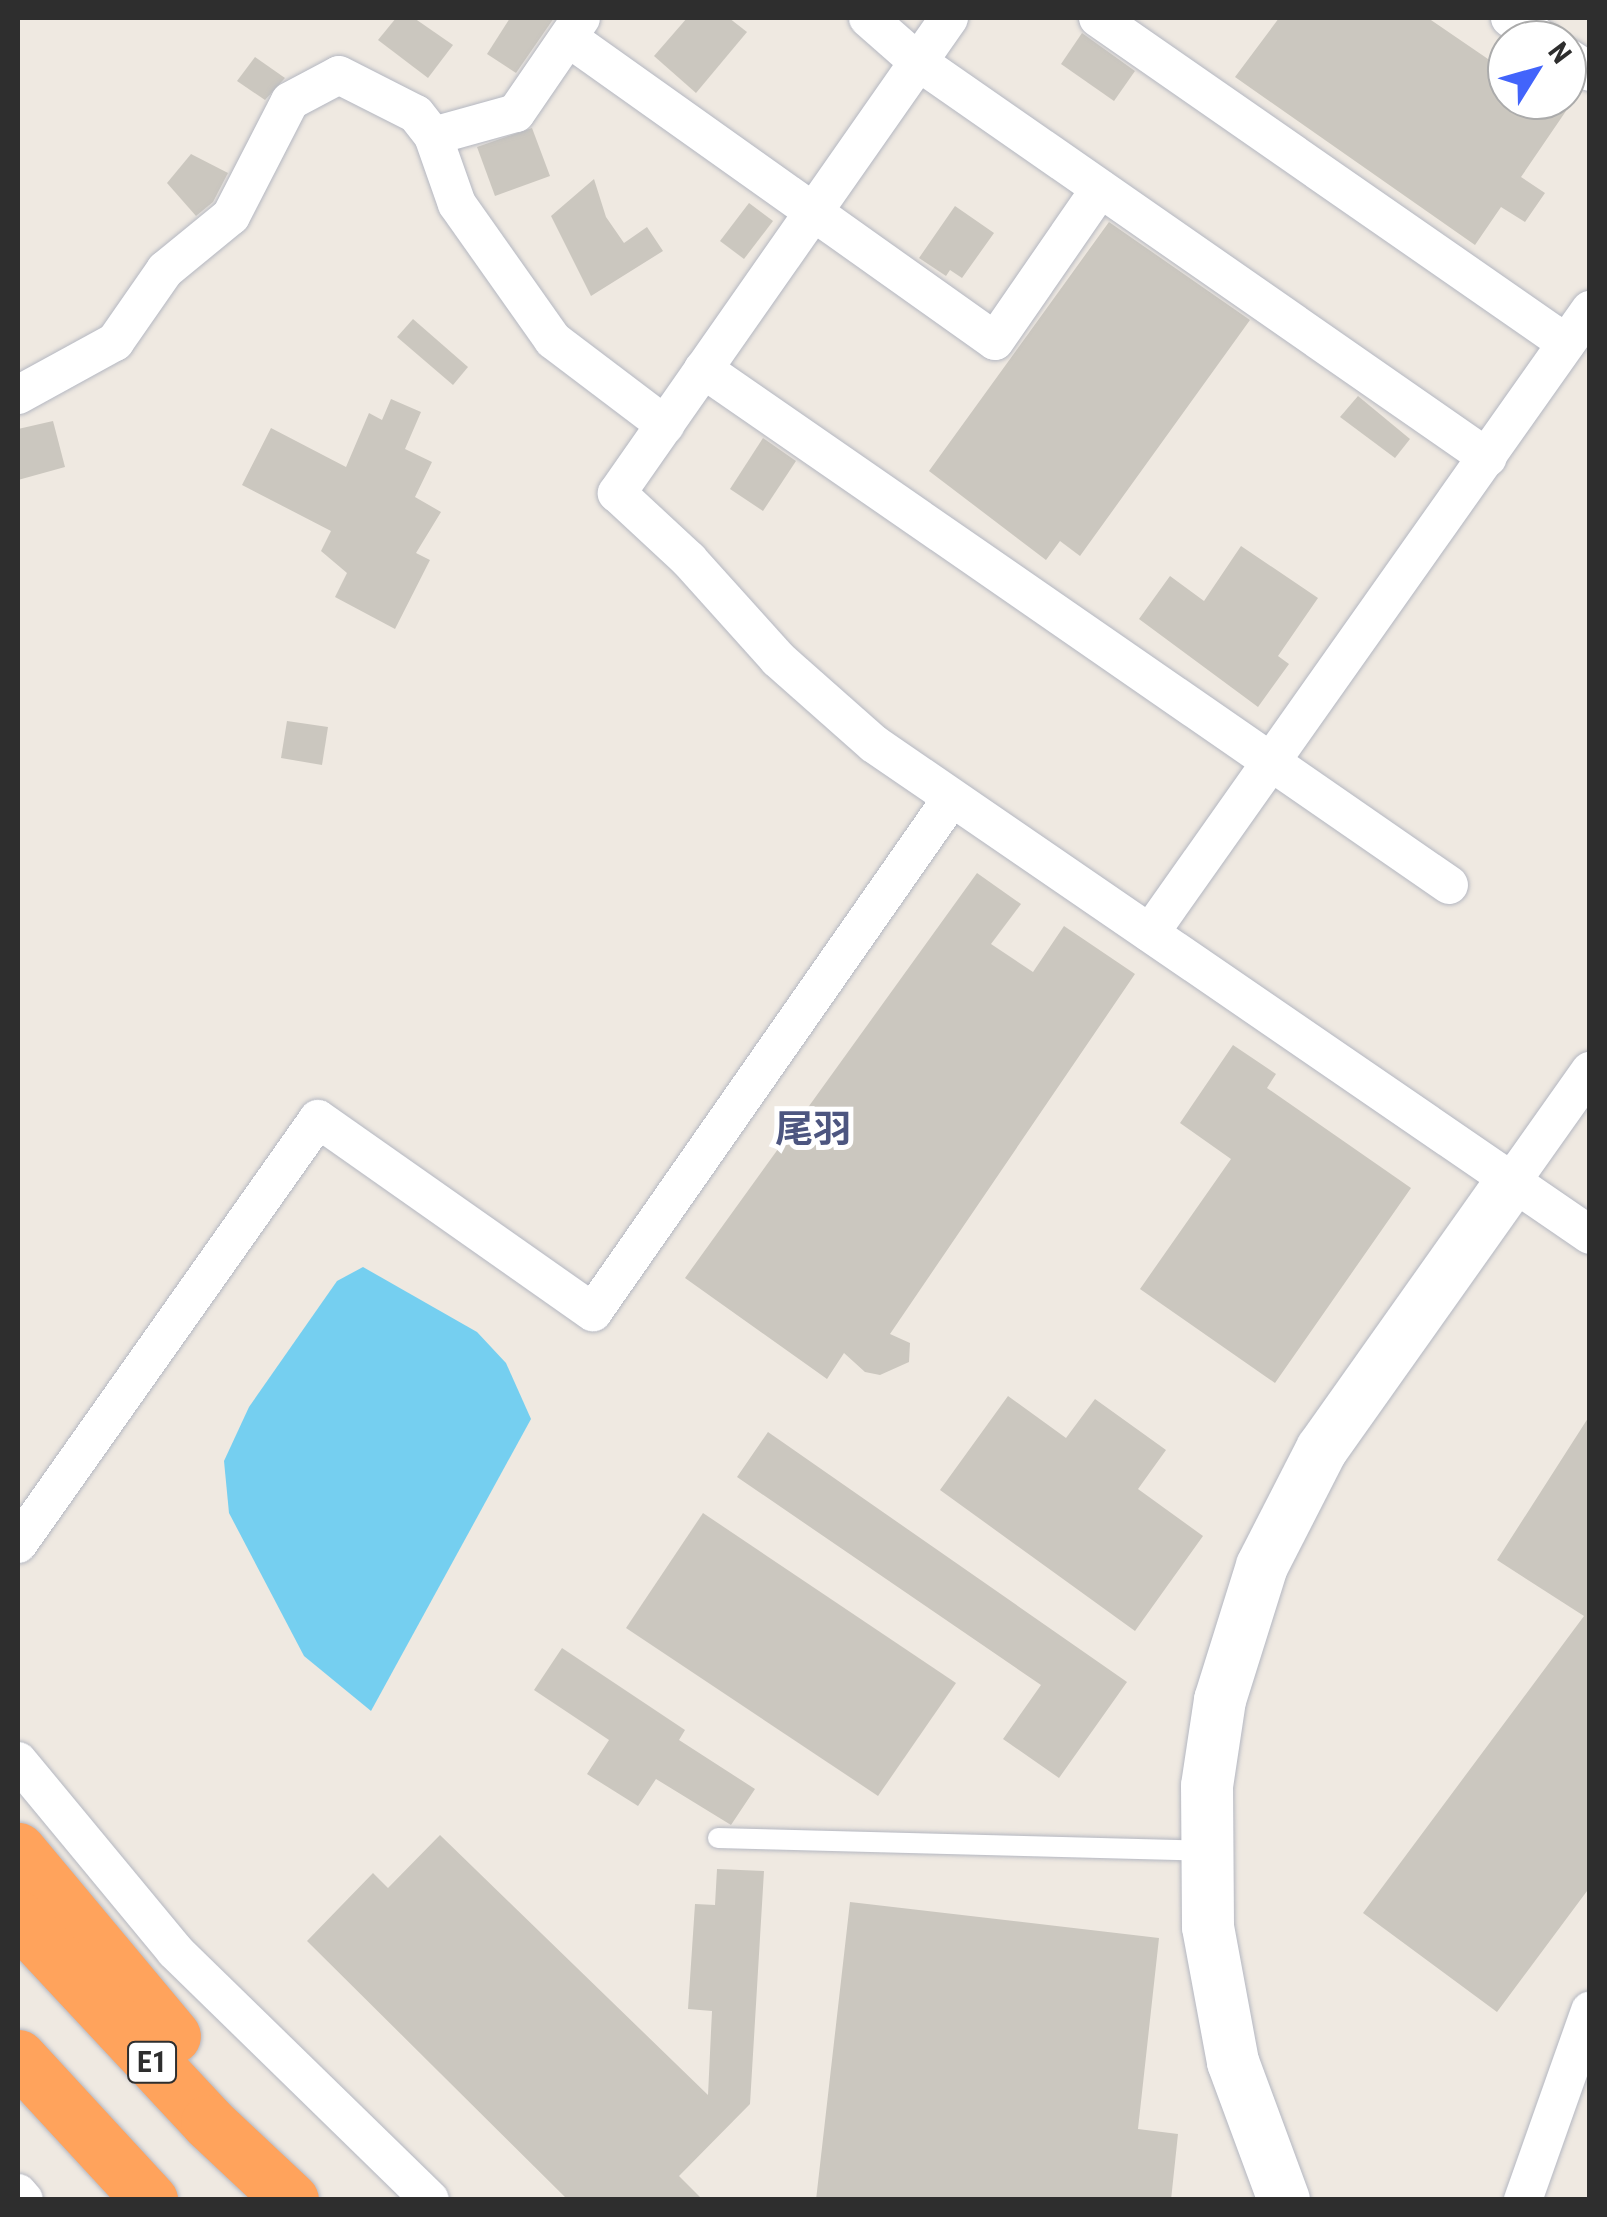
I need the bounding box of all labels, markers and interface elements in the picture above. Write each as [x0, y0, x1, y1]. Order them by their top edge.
north arrow [1487, 20, 1587, 120]
text: N [1541, 36, 1578, 70]
district label: 尾羽 [775, 1107, 851, 1153]
road number: E1 [127, 2037, 177, 2087]

